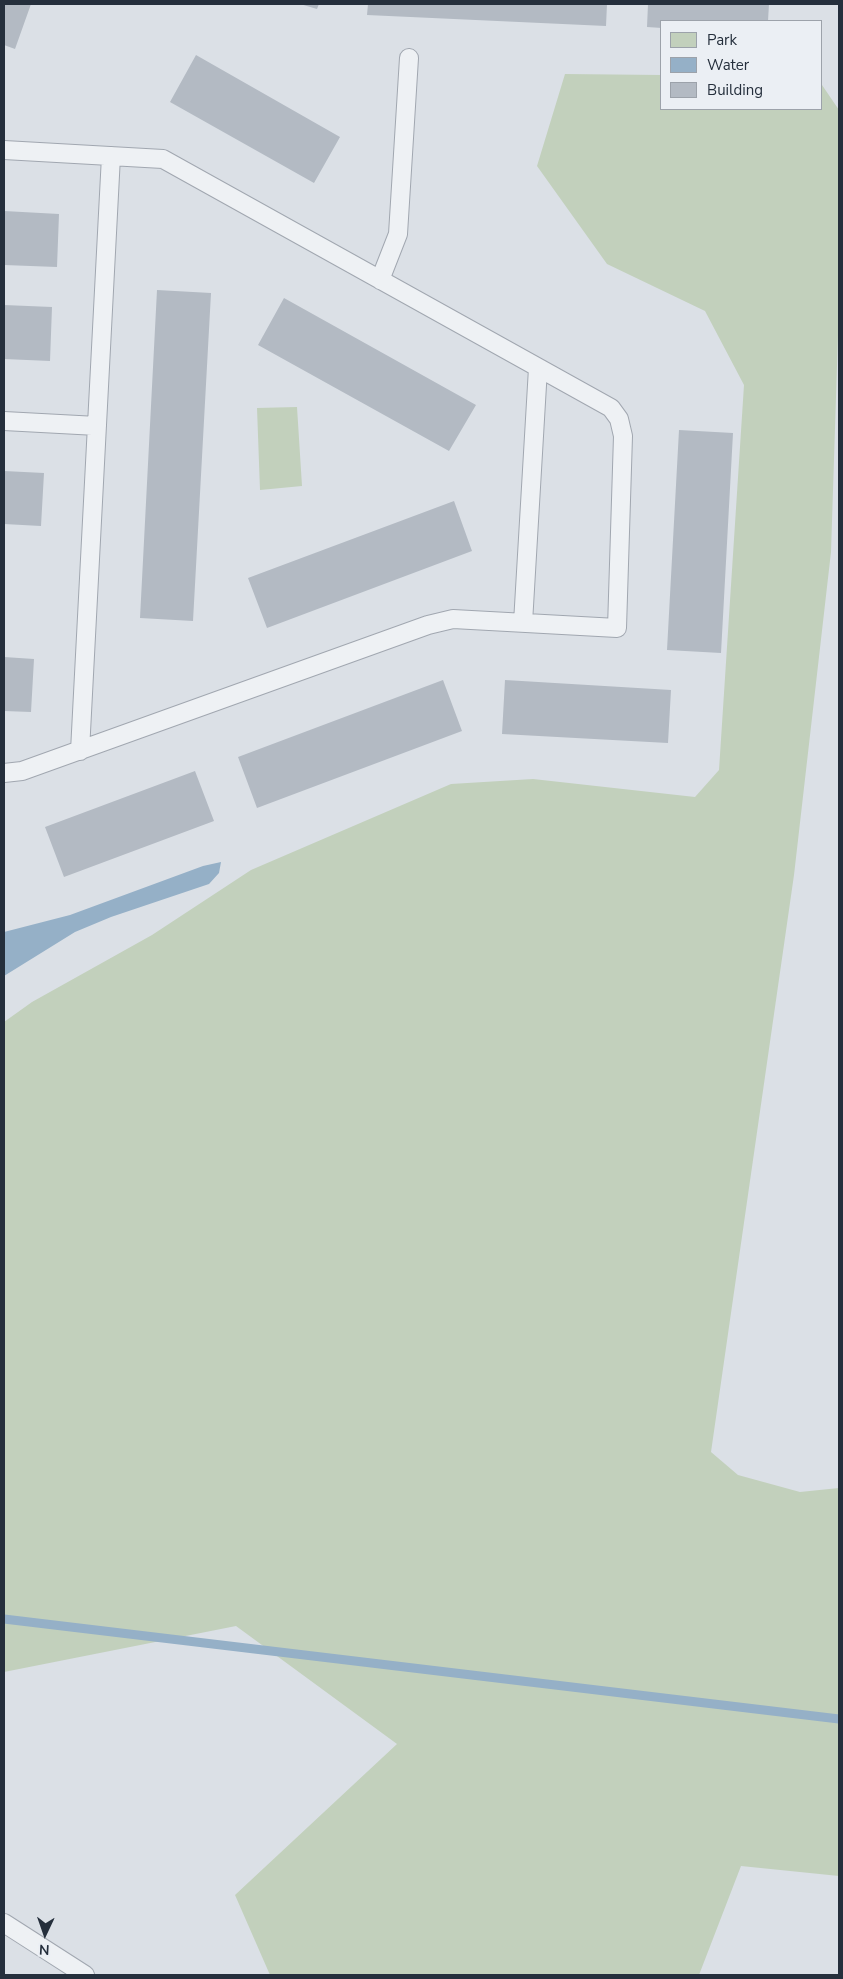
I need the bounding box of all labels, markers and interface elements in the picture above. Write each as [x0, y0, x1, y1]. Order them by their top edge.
legend [660, 20, 823, 110]
text: Park [707, 30, 737, 50]
text: Water [707, 55, 749, 75]
text: Building [707, 80, 763, 100]
north arrow [20, 1909, 70, 1959]
text: N [38, 1940, 50, 1959]

